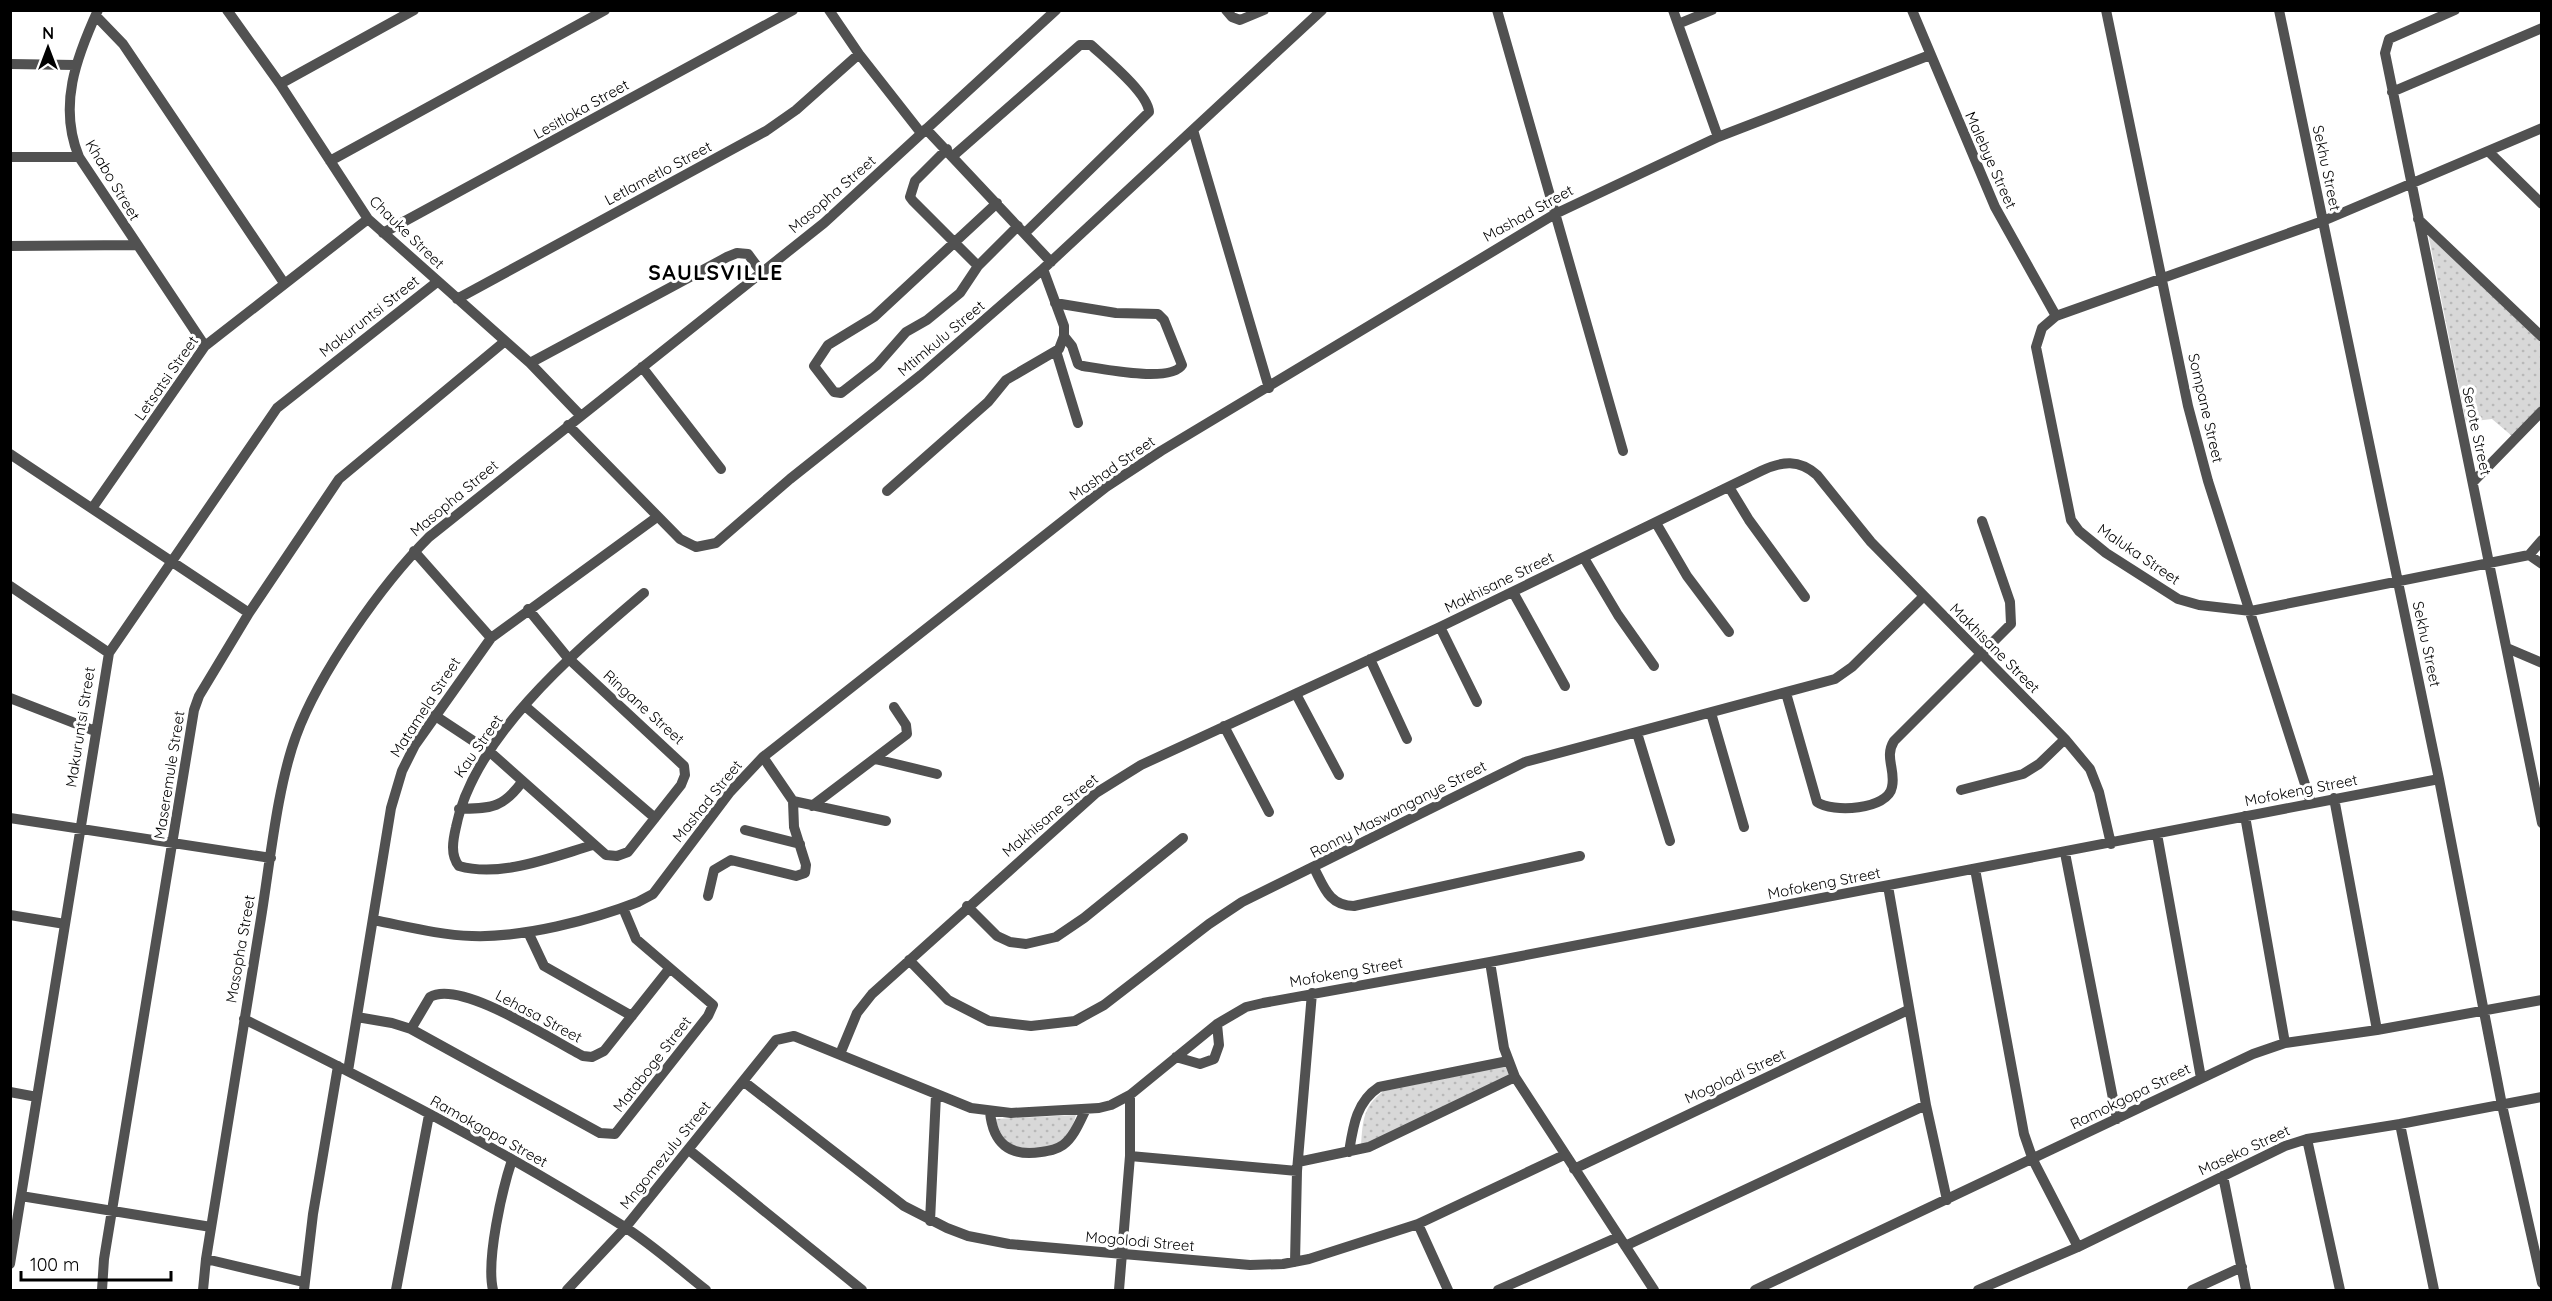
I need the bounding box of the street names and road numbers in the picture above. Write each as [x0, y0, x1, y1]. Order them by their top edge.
street label: Lesitloka Street [530, 75, 632, 143]
street label: Malebye Street [1961, 108, 2021, 212]
street label: Sekhu Street [2309, 123, 2345, 213]
street label: Khabo Street [81, 136, 145, 224]
street label: Letlametlo Street [601, 137, 715, 209]
street label: Masopha Street [784, 151, 880, 237]
street label: Mashad Street [1480, 180, 1576, 246]
street label: Chauke Street [365, 191, 449, 273]
street label: Makuruntsi Street [315, 271, 423, 361]
street label: Mtimkulu Street [894, 296, 988, 380]
street label: Letsatsi Street [130, 332, 202, 424]
street label: Sompane Street [2184, 351, 2228, 465]
street label: Serote Street [2458, 385, 2496, 477]
street label: Mashad Street [1065, 431, 1159, 505]
street label: Masopha Street [406, 456, 502, 540]
street label: Maluka Street [2094, 519, 2184, 589]
street label: Makhisane Street [1441, 547, 1557, 617]
street label: Makhisane Street [1946, 599, 2044, 697]
street label: Sekhu Street [2409, 599, 2445, 689]
street label: Matamela Street [386, 653, 464, 761]
street label: Makuruntsi Street [61, 665, 99, 789]
street label: Ringane Street [600, 666, 688, 748]
street label: Maseremule Street [149, 709, 189, 841]
street label: Kau Street [449, 711, 507, 781]
street label: Mashad Street [668, 756, 746, 846]
street label: Ronny Maswanganye Street [1307, 756, 1489, 862]
street label: Makhisane Street [998, 769, 1102, 861]
street label: Mofokeng Street [2243, 770, 2359, 810]
street label: Mofokeng Street [1766, 863, 1882, 903]
street label: Masopha Street [221, 893, 259, 1005]
street label: Mofokeng Street [1288, 953, 1404, 991]
street label: Lehasa Street [492, 985, 586, 1047]
street label: Mataboge Street [609, 1012, 695, 1116]
street label: Mogolodi Street [1681, 1044, 1789, 1108]
street label: Ramokgopa Street [2067, 1059, 2193, 1133]
street label: Ramokgopa Street [427, 1091, 551, 1171]
street label: Mngomezulu Street [615, 1097, 715, 1213]
street label: Maseko Street [2195, 1121, 2293, 1179]
street label: Mogolodi Street [1085, 1227, 1195, 1255]

